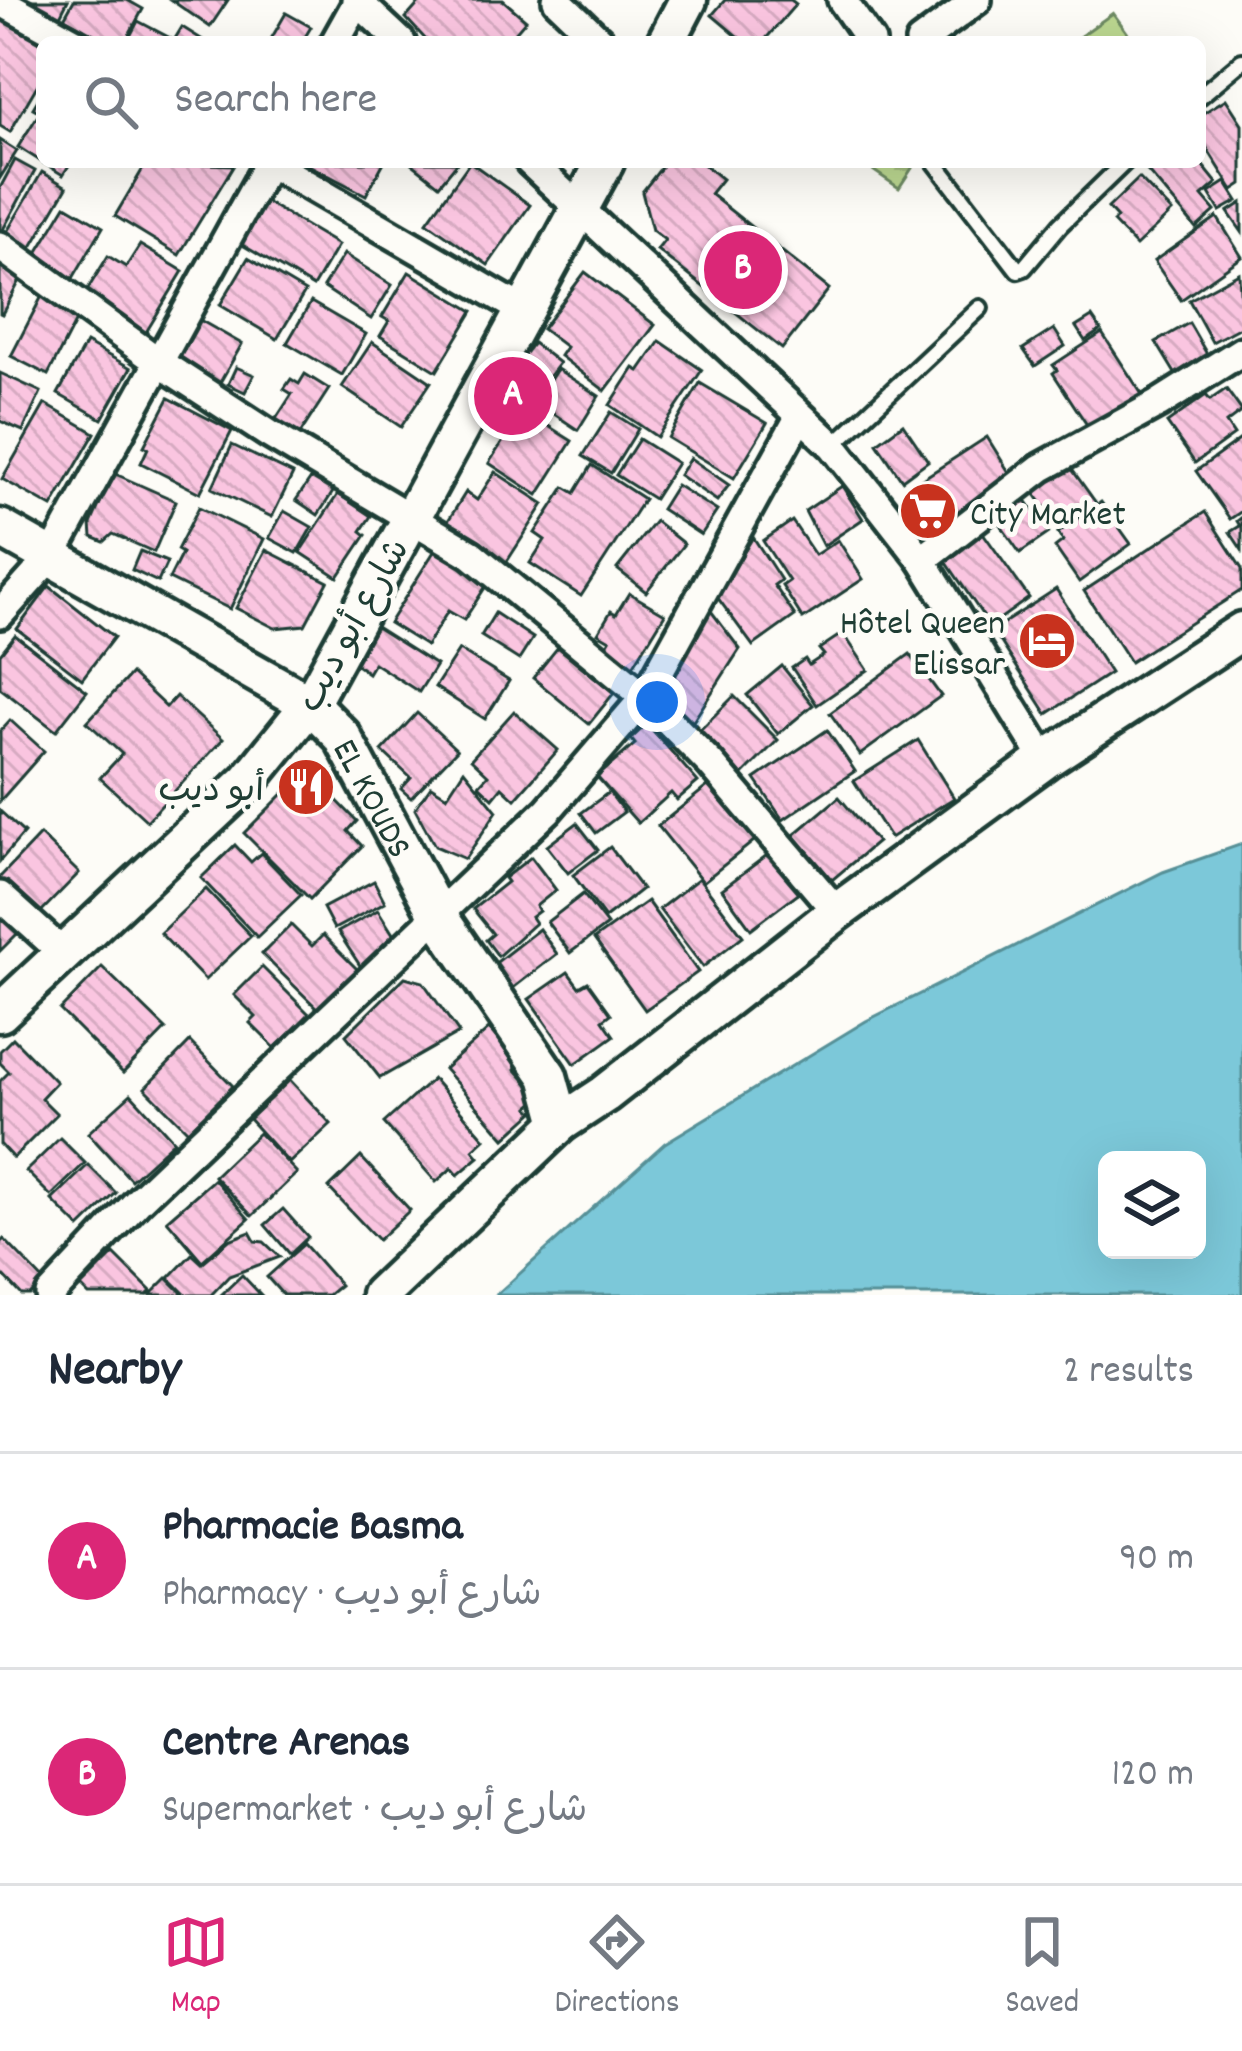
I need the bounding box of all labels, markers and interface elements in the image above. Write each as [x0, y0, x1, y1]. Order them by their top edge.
search box [36, 36, 1206, 168]
icon: search [78, 69, 144, 135]
text: Search here [174, 70, 377, 134]
pin: B [704, 225, 782, 315]
pin: A [474, 351, 552, 441]
supermarket icon: City Market [897, 480, 959, 542]
place label: City Market [970, 491, 1126, 543]
street label: شارع أبو ديب [287, 530, 426, 723]
place label: Hôtel Queen Elissar [840, 600, 1006, 693]
hotel icon: Hôtel Queen Elissar [1016, 610, 1078, 672]
your location [627, 672, 687, 732]
street label: EL KOUDS [316, 731, 423, 869]
restaurant icon: أبو ديب [275, 756, 337, 818]
place label: أبو ديب [158, 767, 264, 819]
map controls [1098, 1151, 1206, 1259]
button: layers [1098, 1151, 1206, 1259]
text: Nearby [48, 1337, 181, 1409]
text: 2 results [1063, 1346, 1194, 1401]
text: Pharmacie Basma [162, 1497, 463, 1561]
text: A [76, 1533, 98, 1588]
text: 90 m [1119, 1533, 1194, 1588]
text: Pharmacy · شارع أبو ديب [162, 1569, 542, 1624]
text: Centre Arenas [162, 1713, 410, 1777]
text: B [78, 1749, 96, 1804]
text: 120 m [1111, 1749, 1194, 1804]
text: Supermarket · شارع أبو ديب [162, 1785, 588, 1840]
tab: Map [163, 1909, 229, 2028]
tab: Directions [555, 1909, 680, 2028]
tab: Saved [1005, 1909, 1079, 2028]

